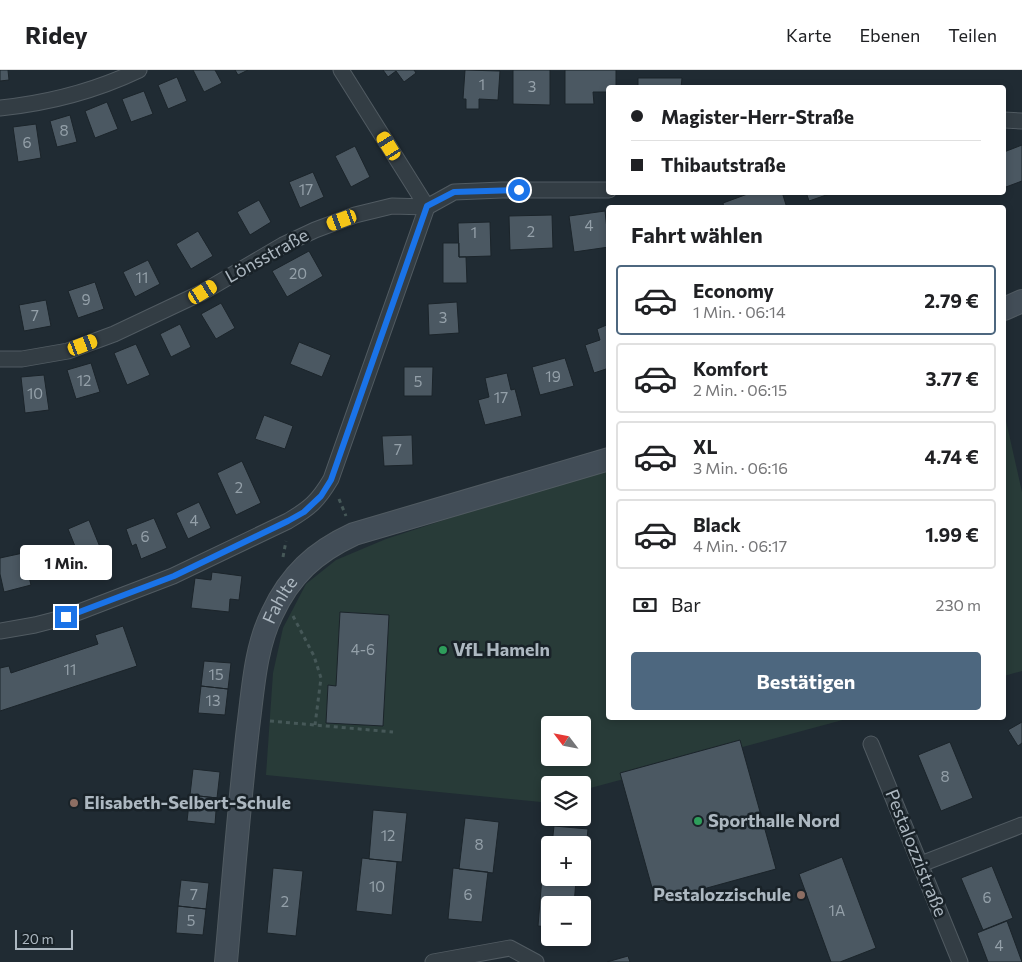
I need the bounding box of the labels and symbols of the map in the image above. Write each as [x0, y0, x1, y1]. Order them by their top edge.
house number: 1 [479, 75, 485, 93]
house number: 3 [528, 77, 536, 95]
house number: 8 [59, 121, 69, 139]
car [374, 129, 403, 163]
house number: 6 [22, 133, 32, 151]
route start [508, 179, 530, 201]
house number: 17 [299, 180, 313, 198]
car [325, 208, 358, 232]
house number: 4 [585, 216, 594, 234]
house number: 2 [527, 222, 535, 240]
street label: Lönsstraße [221, 223, 312, 287]
house number: 1 [471, 223, 477, 241]
house number: 20 [289, 264, 307, 282]
house number: 11 [136, 268, 148, 286]
car [186, 278, 219, 306]
house number: 9 [81, 290, 91, 308]
house number: 7 [31, 306, 39, 324]
house number: 3 [439, 308, 447, 326]
car [66, 333, 99, 357]
house number: 19 [545, 367, 561, 385]
house number: 12 [77, 371, 91, 389]
house number: 5 [414, 372, 422, 390]
house number: 10 [27, 384, 43, 402]
house number: 17 [494, 388, 508, 406]
house number: 7 [394, 440, 402, 458]
house number: 2 [235, 478, 243, 496]
house number: 4 [190, 511, 199, 529]
house number: 6 [140, 527, 150, 545]
callout: 1 Min. [20, 544, 112, 580]
street label: Fahlte [257, 571, 301, 627]
route end [55, 606, 77, 628]
place label: VfL Hameln [453, 638, 550, 660]
house number: 4-6 [351, 640, 375, 658]
marker: VfL Hameln [437, 644, 449, 656]
house number: 11 [64, 660, 76, 678]
house number: 15 [208, 665, 224, 683]
house number: 13 [206, 691, 220, 709]
north arrow [541, 716, 591, 766]
house number: 8 [940, 767, 950, 785]
street label: Pestalozzistraße [881, 786, 953, 920]
place label: Elisabeth-Selbert-Schule [84, 791, 291, 813]
marker: Elisabeth-Selbert-Schule [68, 797, 80, 809]
place label: Sporthalle Nord [708, 809, 840, 831]
marker: Sporthalle Nord [692, 815, 704, 827]
house number: 12 [381, 826, 395, 844]
house number: 8 [474, 835, 484, 853]
house number: 10 [369, 877, 385, 895]
place label: Pestalozzischule [653, 883, 791, 905]
house number: 7 [190, 885, 198, 903]
house number: 6 [463, 885, 473, 903]
house number: 6 [982, 888, 992, 906]
marker: Pestalozzischule [795, 889, 807, 901]
house number: 2 [281, 892, 289, 910]
house number: 1A [829, 901, 845, 919]
house number: 5 [187, 911, 195, 929]
scale bar [15, 927, 72, 950]
house number: 4 [995, 936, 1004, 954]

